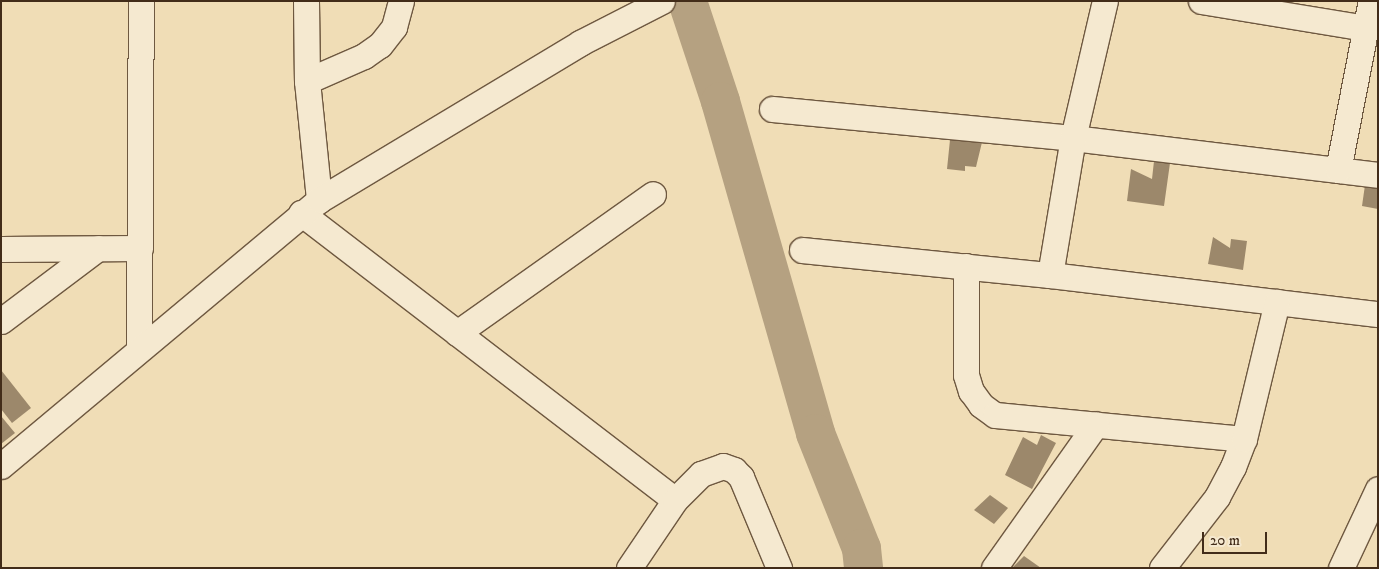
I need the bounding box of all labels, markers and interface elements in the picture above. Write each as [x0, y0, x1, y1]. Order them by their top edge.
scale bar [1204, 522, 1269, 554]
text: 20 m [1210, 531, 1240, 550]

